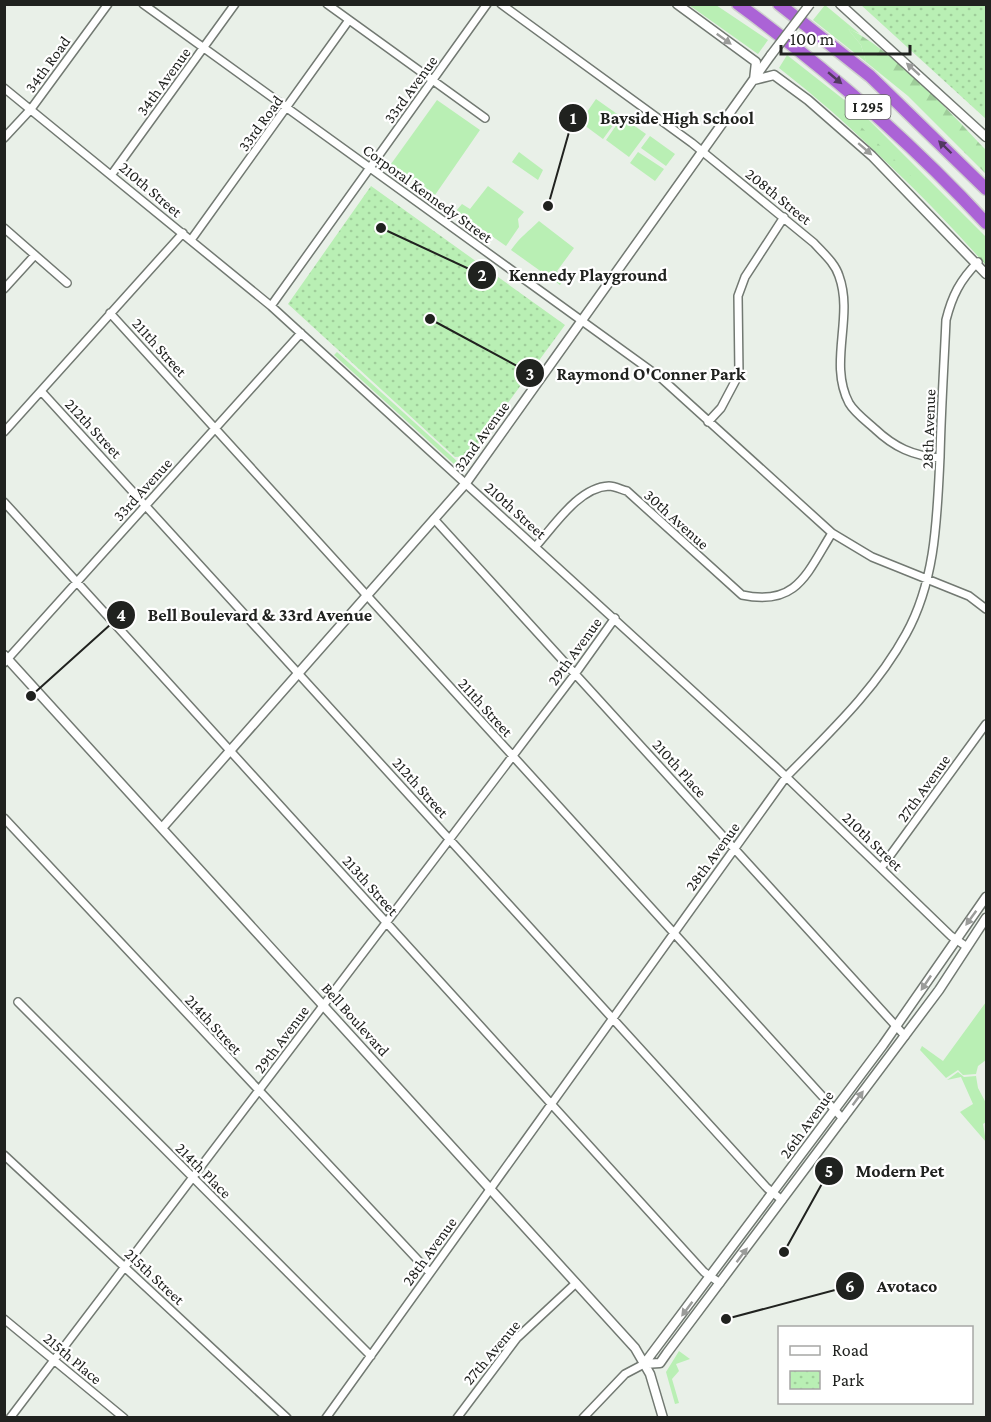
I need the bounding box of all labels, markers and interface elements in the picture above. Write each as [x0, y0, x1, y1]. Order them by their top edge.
scale bar [781, 18, 910, 56]
text: 100 m [790, 29, 835, 49]
street label: 34th Road [21, 32, 74, 96]
one-way arrow [716, 33, 732, 44]
street label: 34th Avenue [133, 44, 194, 119]
street label: 33rd Avenue [380, 52, 440, 126]
one-way arrow [905, 62, 920, 76]
one-way arrow [827, 71, 842, 84]
street label: 33rd Road [235, 92, 287, 154]
road number: I 295 [846, 95, 890, 119]
callout: Bayside High School [558, 100, 766, 136]
text: 1 [570, 108, 577, 128]
text: Bayside High School [600, 108, 754, 128]
one-way arrow [938, 140, 953, 154]
street label: Corporal Kennedy Street [359, 141, 496, 247]
one-way arrow [857, 142, 872, 156]
street label: 210th Street [116, 158, 186, 221]
street label: 208th Street [742, 165, 816, 228]
callout: Kennedy Playground [467, 257, 680, 293]
text: 2 [477, 265, 487, 285]
text: Kennedy Playground [509, 265, 668, 285]
street label: 211th Street [129, 315, 191, 381]
callout: Raymond O'Conner Park [515, 355, 758, 391]
text: 3 [526, 364, 534, 384]
text: Raymond O'Conner Park [556, 364, 746, 384]
street label: 28th Avenue [919, 389, 938, 469]
street label: 212th Street [62, 395, 126, 462]
street label: 32nd Avenue [450, 398, 512, 475]
street label: 33rd Avenue [110, 454, 175, 524]
street label: 210th Street [482, 479, 550, 543]
street label: 30th Avenue [641, 486, 712, 553]
callout: Bell Boulevard & 33rd Avenue [106, 597, 384, 633]
text: 4 [116, 605, 126, 625]
text: Bell Boulevard & 33rd Avenue [148, 605, 372, 625]
street label: 29th Avenue [544, 614, 605, 689]
street label: 211th Street [455, 675, 517, 741]
street label: 210th Place [649, 736, 710, 801]
street label: 27th Avenue [893, 751, 953, 825]
street label: 212th Street [389, 754, 452, 821]
street label: 210th Street [839, 809, 907, 874]
street label: 28th Avenue [682, 819, 743, 894]
street label: 213th Street [339, 852, 402, 919]
one-way arrow [965, 910, 977, 926]
one-way arrow [920, 974, 932, 990]
street label: Bell Boulevard [319, 979, 393, 1060]
street label: 214th Street [182, 991, 246, 1058]
street label: 29th Avenue [251, 1002, 312, 1076]
street label: 26th Avenue [776, 1087, 837, 1162]
one-way arrow [852, 1091, 864, 1106]
street label: 214th Place [172, 1139, 235, 1202]
callout: Modern Pet [814, 1153, 956, 1189]
text: 5 [825, 1161, 833, 1181]
text: Modern Pet [856, 1161, 945, 1181]
street label: 28th Avenue [399, 1214, 460, 1289]
street label: 215th Street [122, 1245, 188, 1309]
one-way arrow [736, 1247, 748, 1263]
callout: Avotaco [835, 1268, 950, 1304]
text: 6 [845, 1276, 855, 1296]
text: Avotaco [876, 1276, 937, 1296]
one-way arrow [681, 1302, 693, 1317]
street label: 27th Avenue [460, 1317, 523, 1388]
legend [778, 1326, 973, 1404]
street label: 215th Place [40, 1329, 105, 1388]
text: Road [832, 1340, 869, 1360]
text: Park [832, 1370, 864, 1390]

